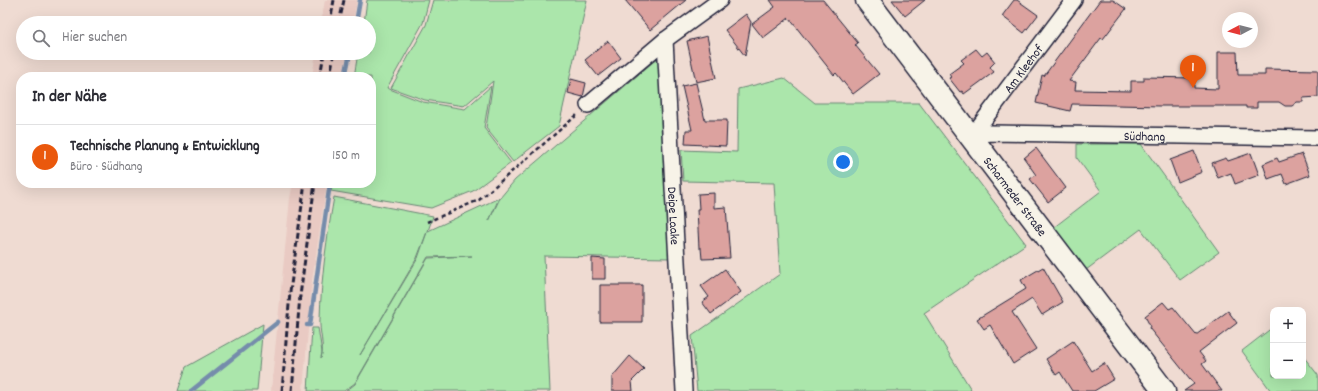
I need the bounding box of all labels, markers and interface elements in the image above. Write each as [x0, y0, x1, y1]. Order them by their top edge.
north arrow [1222, 12, 1258, 48]
search box [16, 16, 376, 60]
icon: search [30, 27, 52, 49]
text: Hier suchen [62, 27, 127, 49]
street label: Am Kleehof [1000, 41, 1049, 98]
pin: 1 [1180, 55, 1206, 88]
text: In der Nähe [32, 86, 107, 110]
street label: Südhang [1124, 128, 1166, 148]
text: Technische Planung & Entwicklung [70, 136, 260, 158]
text: 1 [44, 147, 46, 166]
text: 150 m [332, 147, 360, 166]
your location [833, 152, 853, 172]
street label: Scharmeder Straße [977, 154, 1050, 241]
text: Büro · Südhang [70, 158, 143, 177]
street label: Deipe Laake [661, 186, 683, 246]
map controls [1270, 307, 1306, 379]
button: + [1270, 307, 1306, 343]
button: − [1270, 343, 1306, 379]

